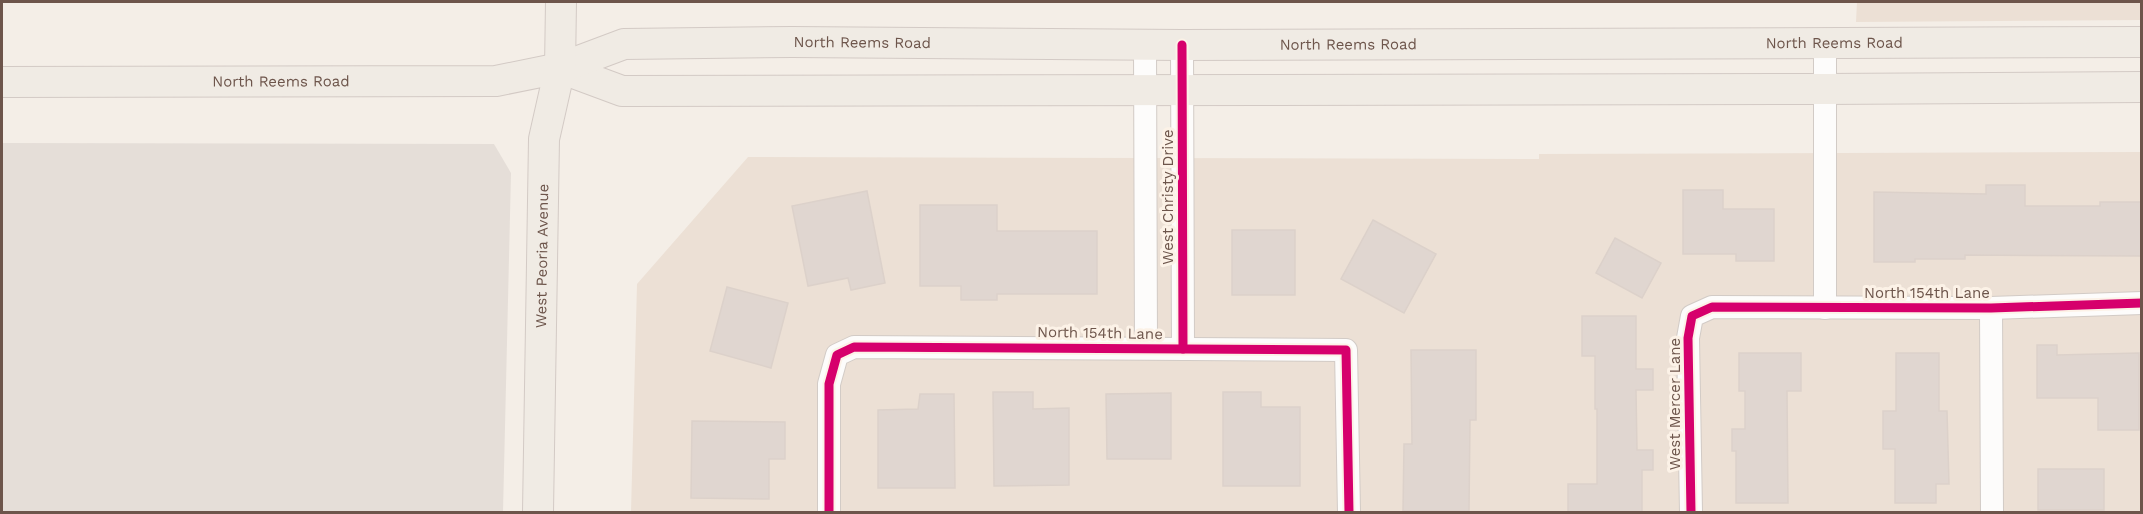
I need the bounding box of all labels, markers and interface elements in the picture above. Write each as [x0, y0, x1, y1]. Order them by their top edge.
street label: North Reems Road [794, 33, 931, 52]
street label: North Reems Road [1766, 34, 1903, 52]
street label: North Reems Road [1280, 35, 1417, 54]
street label: North Reems Road [212, 72, 350, 91]
street label: West Christy Drive [1159, 129, 1177, 265]
street label: West Peoria Avenue [532, 184, 552, 328]
street label: North 154th Lane [1864, 284, 1990, 302]
street label: North 154th Lane [1037, 323, 1163, 343]
street label: West Mercer Lane [1666, 338, 1684, 470]

